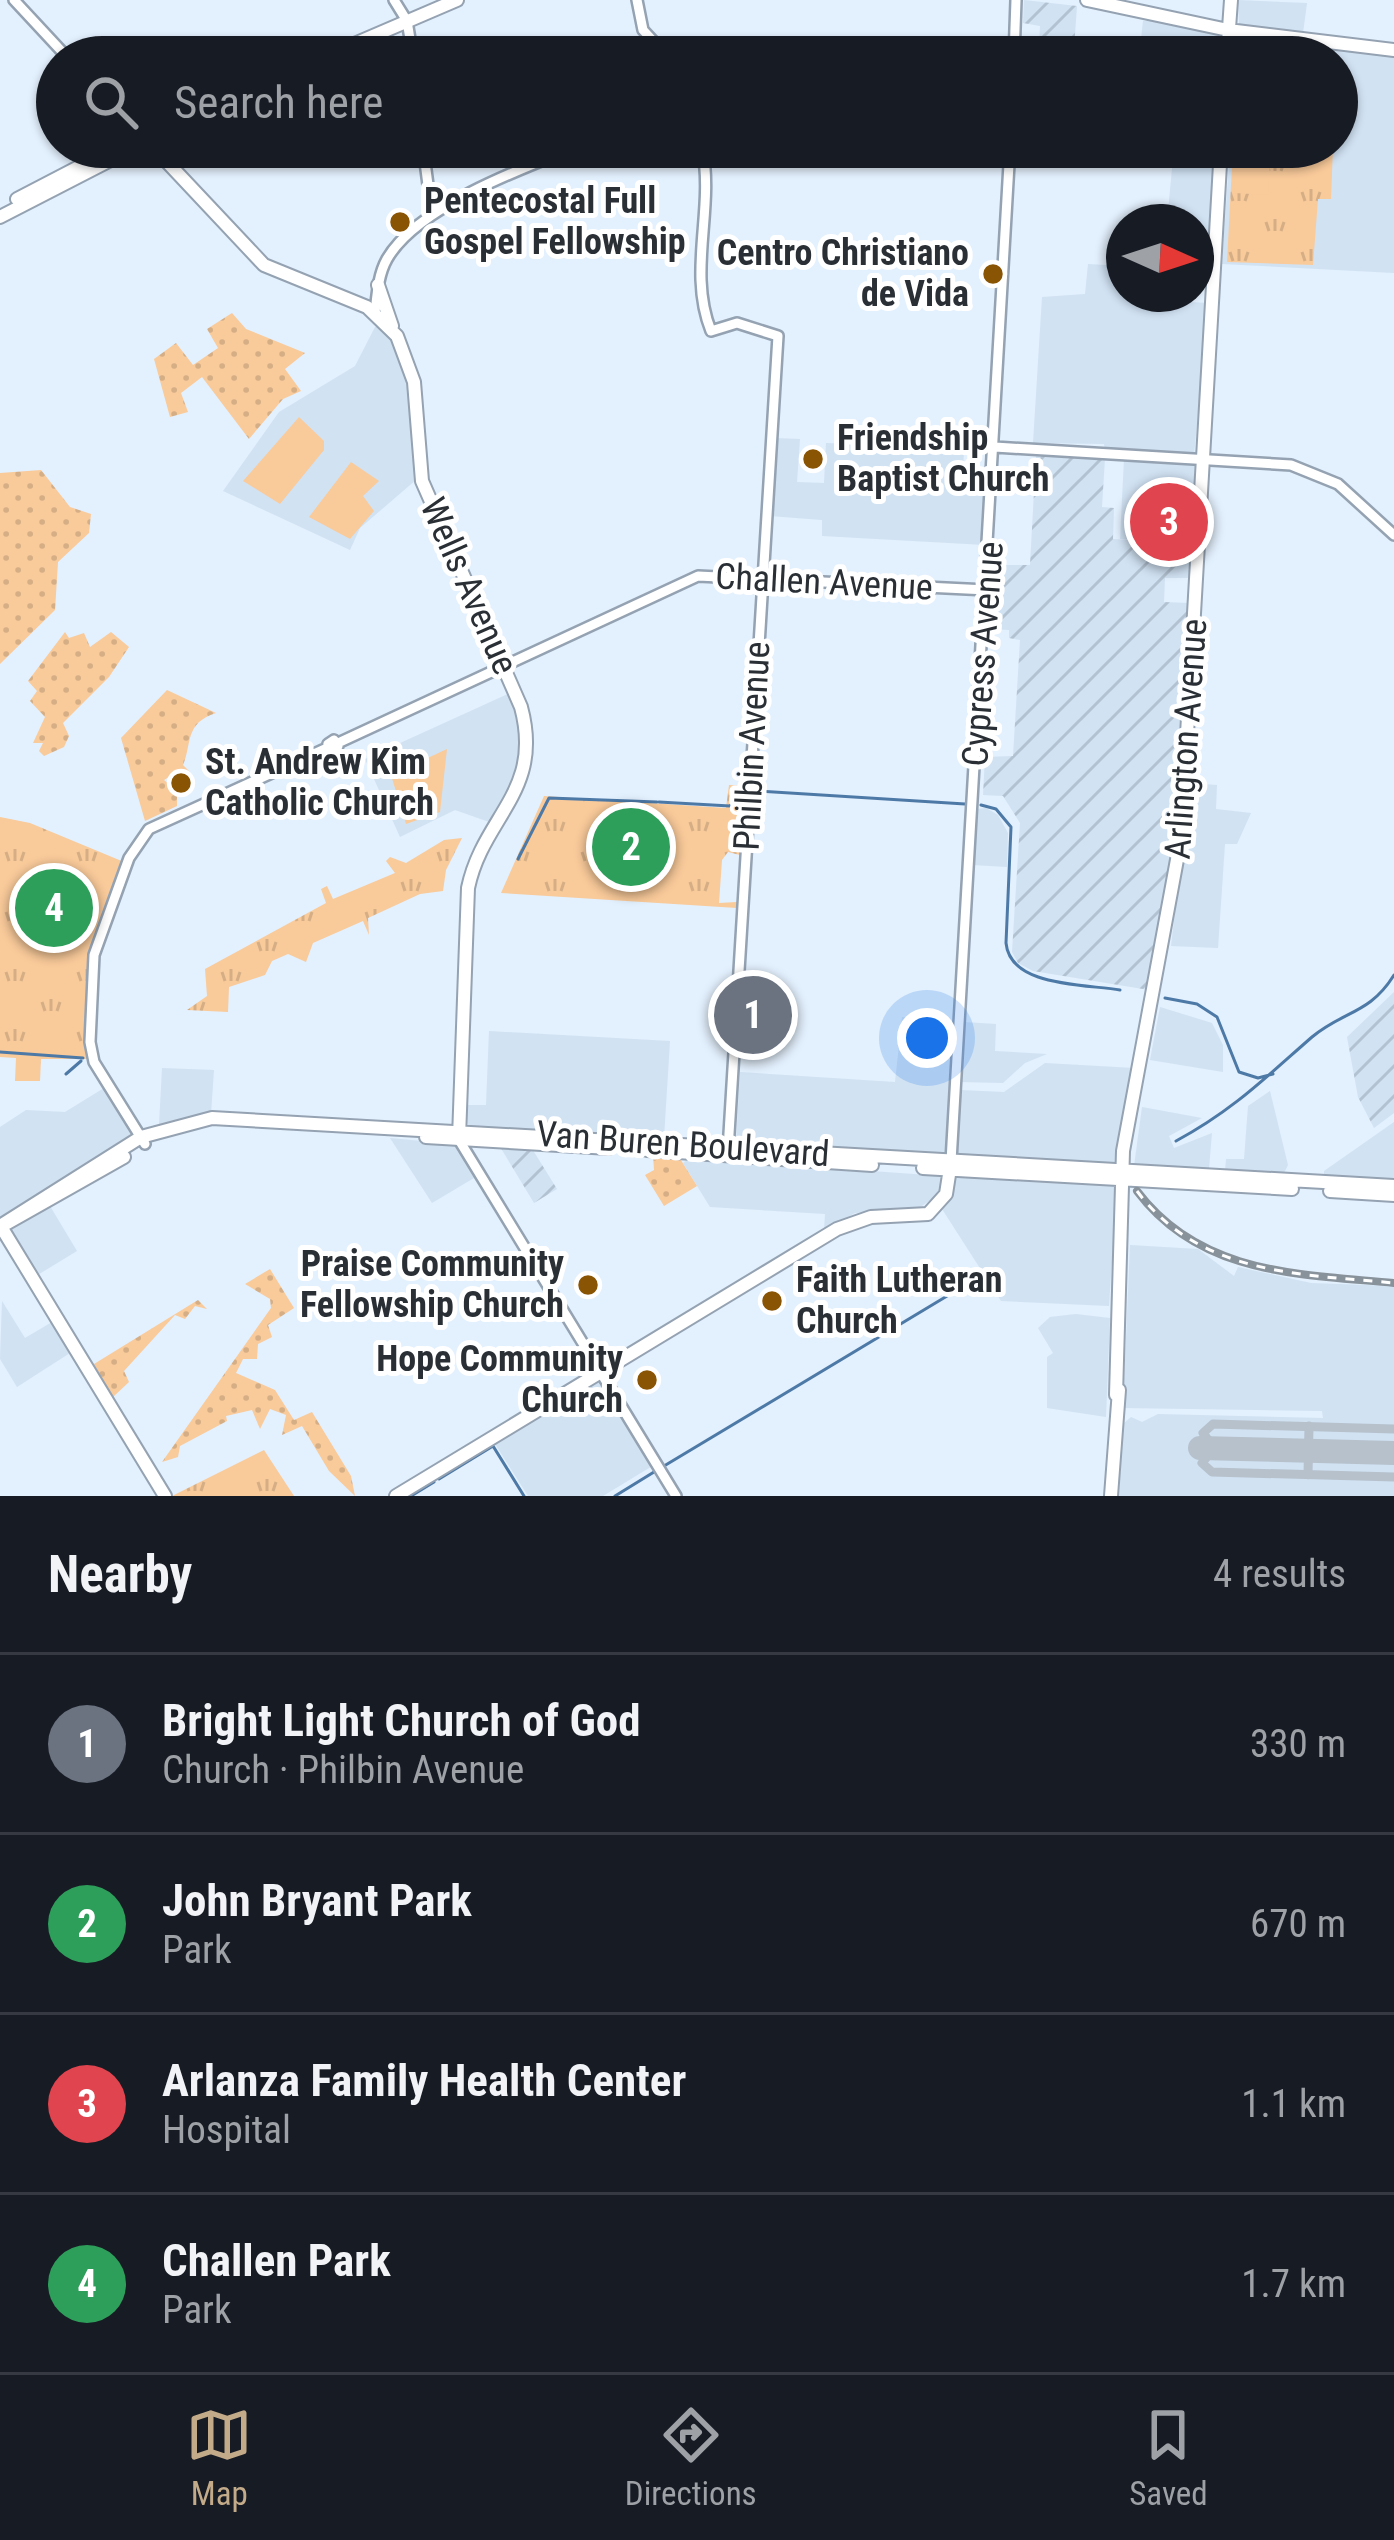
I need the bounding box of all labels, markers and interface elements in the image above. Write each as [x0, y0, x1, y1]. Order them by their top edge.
search box [36, 36, 1358, 168]
icon: search [78, 69, 144, 135]
text: Search here [174, 76, 383, 129]
place label: Pentecostal Full Gospel Fellowship [424, 180, 686, 263]
north arrow [1106, 204, 1214, 312]
marker: Pentecostal Full Gospel Fellowship [387, 209, 413, 235]
place label: Centro Christiano de Vida [717, 232, 969, 315]
marker: Centro Christiano de Vida [980, 261, 1006, 287]
place label: Friendship Baptist Church [837, 417, 1050, 500]
marker: Friendship Baptist Church [800, 446, 826, 472]
pin: 3 [1130, 477, 1208, 567]
street label: Wells Avenue [411, 491, 527, 681]
street label: Cypress Avenue [954, 540, 1012, 768]
street label: Challen Avenue [714, 555, 934, 609]
street label: Arlington Avenue [1157, 617, 1215, 861]
street label: Philbin Avenue [726, 640, 778, 852]
place label: St. Andrew Kim Catholic Church [205, 741, 434, 824]
marker: St. Andrew Kim Catholic Church [168, 770, 194, 796]
pin: 2 [592, 802, 670, 892]
pin: 4 [15, 863, 93, 953]
pin: 1 [714, 970, 792, 1060]
your location [897, 1008, 957, 1068]
street label: Van Buren Boulevard [535, 1113, 831, 1175]
place label: Praise Community Fellowship Church [300, 1243, 564, 1326]
place label: Faith Lutheran Church [796, 1259, 1002, 1342]
marker: Praise Community Fellowship Church [575, 1272, 601, 1298]
marker: Faith Lutheran Church [759, 1288, 785, 1314]
place label: Hope Community Church [376, 1338, 623, 1421]
marker: Hope Community Church [634, 1367, 660, 1393]
text: Nearby [48, 1545, 192, 1604]
text: 4 results [1213, 1551, 1346, 1597]
text: Bright Light Church of God [162, 1694, 640, 1747]
text: 1 [77, 1721, 97, 1767]
text: 330 m [1250, 1721, 1346, 1767]
text: Church · Philbin Avenue [162, 1747, 524, 1793]
text: John Bryant Park [162, 1874, 472, 1927]
text: 2 [77, 1901, 97, 1947]
text: 670 m [1250, 1901, 1346, 1947]
text: Park [162, 1927, 232, 1973]
text: Arlanza Family Health Center [162, 2054, 686, 2107]
text: 3 [77, 2081, 97, 2127]
text: 1.1 km [1241, 2081, 1346, 2127]
text: Hospital [162, 2107, 291, 2153]
text: Challen Park [162, 2234, 391, 2287]
text: 4 [77, 2261, 97, 2307]
text: 1.7 km [1241, 2261, 1346, 2307]
text: Park [162, 2287, 232, 2333]
tab: Map [186, 2402, 252, 2513]
tab: Directions [625, 2402, 757, 2513]
tab: Saved [1129, 2402, 1208, 2513]

